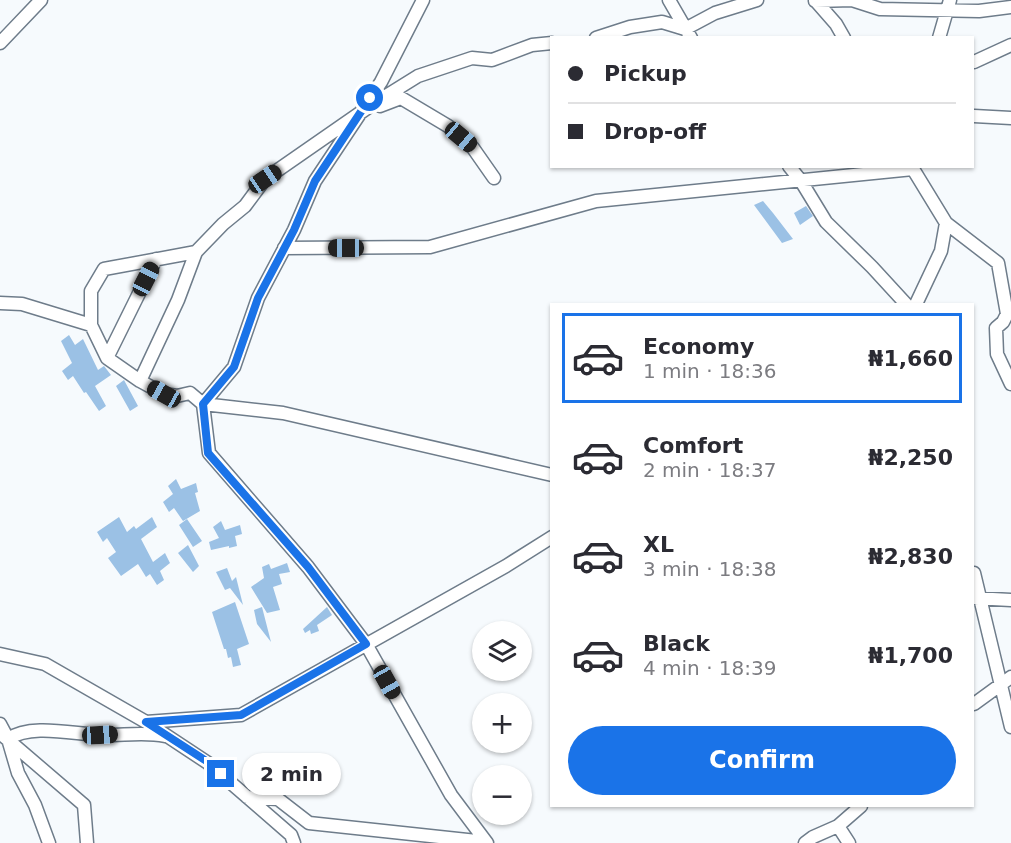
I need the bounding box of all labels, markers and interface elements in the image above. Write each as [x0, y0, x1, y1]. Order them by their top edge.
text: Pickup [604, 61, 687, 86]
route start [356, 84, 383, 111]
car [441, 119, 481, 155]
text: Drop-off [604, 119, 706, 144]
car [245, 161, 285, 197]
car [328, 239, 364, 257]
car [130, 259, 162, 299]
icon: car [571, 331, 625, 385]
text: Economy [643, 334, 754, 359]
text: ₦1,660 [868, 346, 953, 371]
text: 1 min · 18:36 [643, 359, 777, 383]
car [144, 377, 184, 411]
icon: car [571, 430, 625, 484]
text: Comfort [643, 433, 743, 458]
text: ₦2,250 [868, 445, 953, 470]
text: 2 min · 18:37 [643, 458, 777, 482]
icon: car [571, 529, 625, 583]
text: XL [643, 532, 674, 557]
text: ₦2,830 [868, 544, 953, 569]
text: 3 min · 18:38 [643, 557, 777, 581]
map controls [472, 621, 532, 825]
button: layers [472, 621, 532, 681]
icon: car [571, 628, 625, 682]
text: Black [643, 631, 710, 656]
text: ₦1,700 [868, 643, 953, 668]
text: 4 min · 18:39 [643, 656, 777, 680]
car [370, 662, 404, 702]
button: + [472, 693, 532, 753]
car [82, 725, 118, 745]
button: Confirm [568, 726, 956, 795]
callout: 2 min [242, 753, 341, 795]
route end [207, 760, 234, 787]
text: 2 min [260, 762, 323, 786]
button: − [472, 765, 532, 825]

